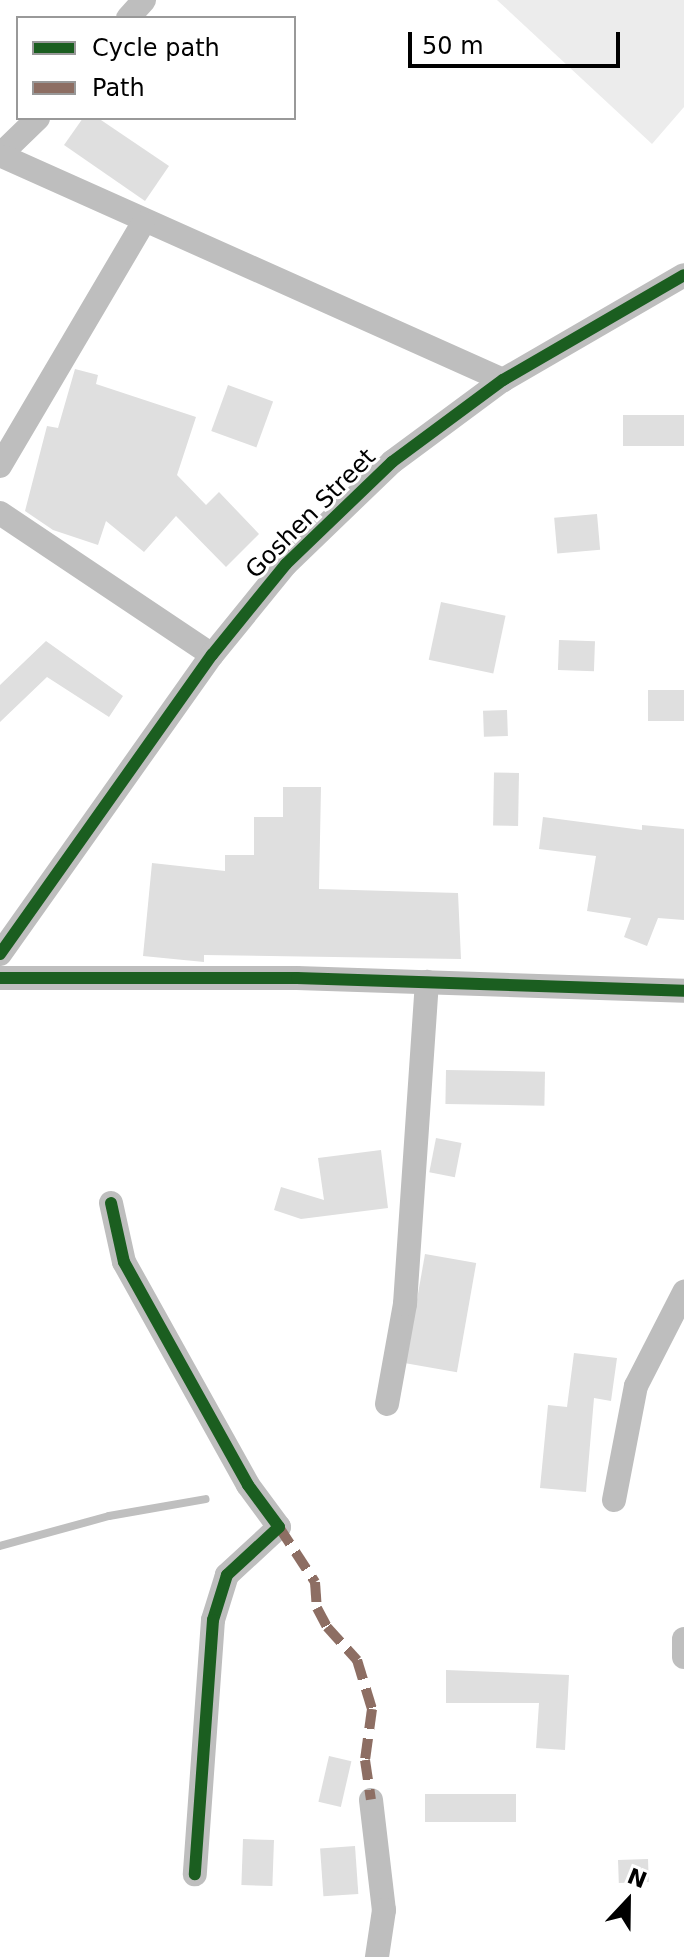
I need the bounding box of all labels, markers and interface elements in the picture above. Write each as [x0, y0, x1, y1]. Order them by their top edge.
legend [16, 16, 296, 120]
scale bar [412, 16, 624, 66]
text: 50 m [422, 32, 484, 60]
text: Cycle path [92, 34, 220, 62]
text: Path [92, 74, 145, 102]
street label: Goshen Street [240, 443, 382, 585]
north arrow [588, 1861, 668, 1941]
text: N [624, 1863, 650, 1893]

